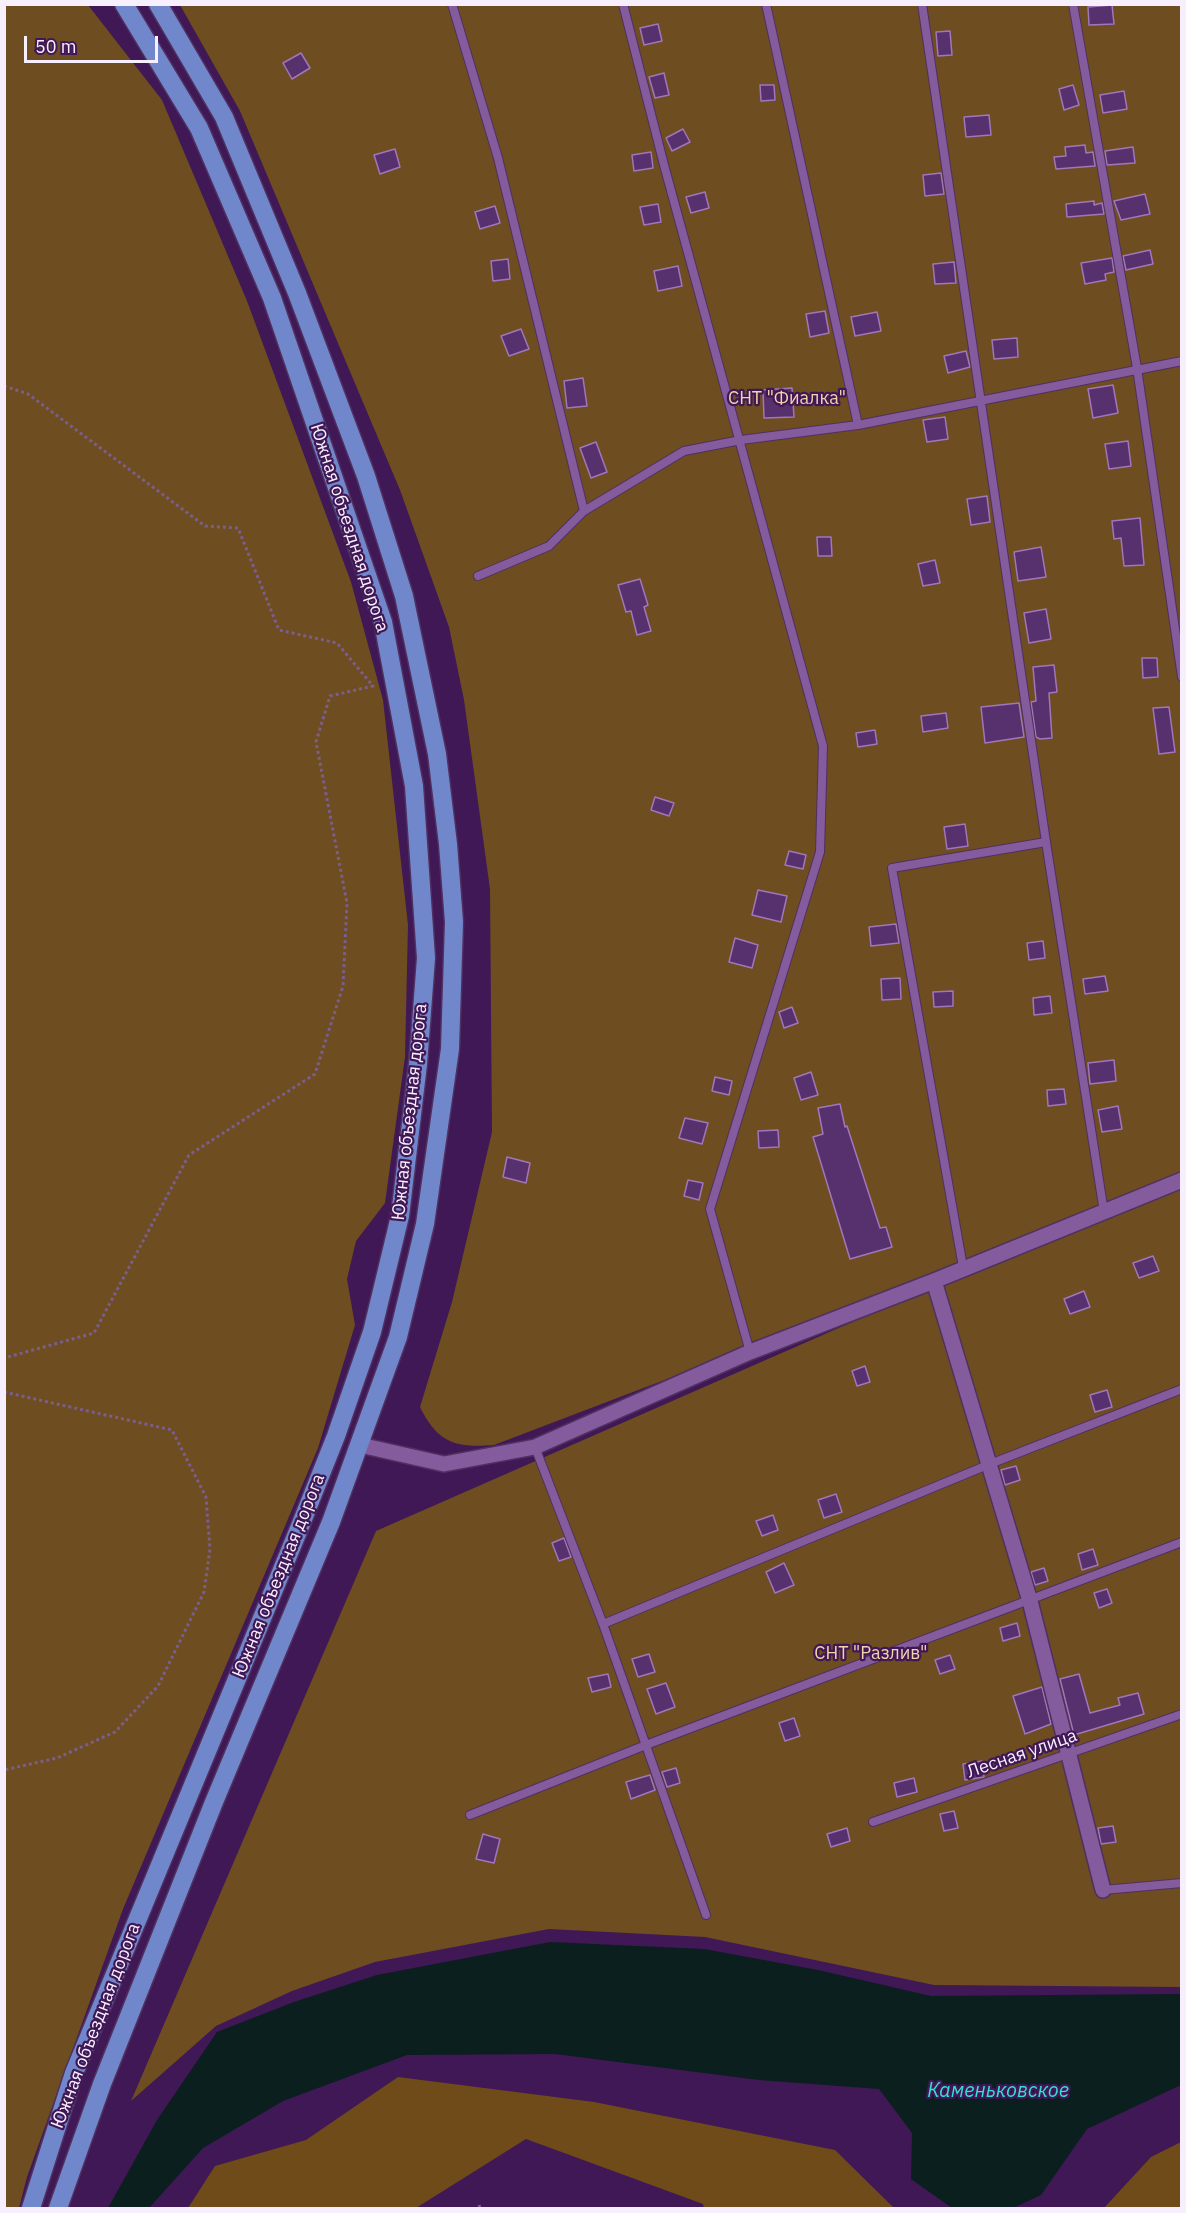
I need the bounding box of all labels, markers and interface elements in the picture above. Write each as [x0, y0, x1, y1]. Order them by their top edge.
scale bar [27, 24, 160, 62]
text: 50 m [35, 35, 77, 58]
park label: СНТ "Фиалка" [728, 388, 846, 410]
street label: Южная объездная дорога [305, 421, 393, 635]
street label: Южная объездная дорога [388, 1003, 432, 1221]
street label: Южная объездная дорога [228, 1471, 330, 1681]
park label: СНТ "Разлив" [814, 1643, 928, 1665]
street label: Лесная улица [964, 1725, 1080, 1783]
street label: Южная объездная дорога [47, 1920, 145, 2132]
water label: Каменьковское [927, 2079, 1069, 2103]

